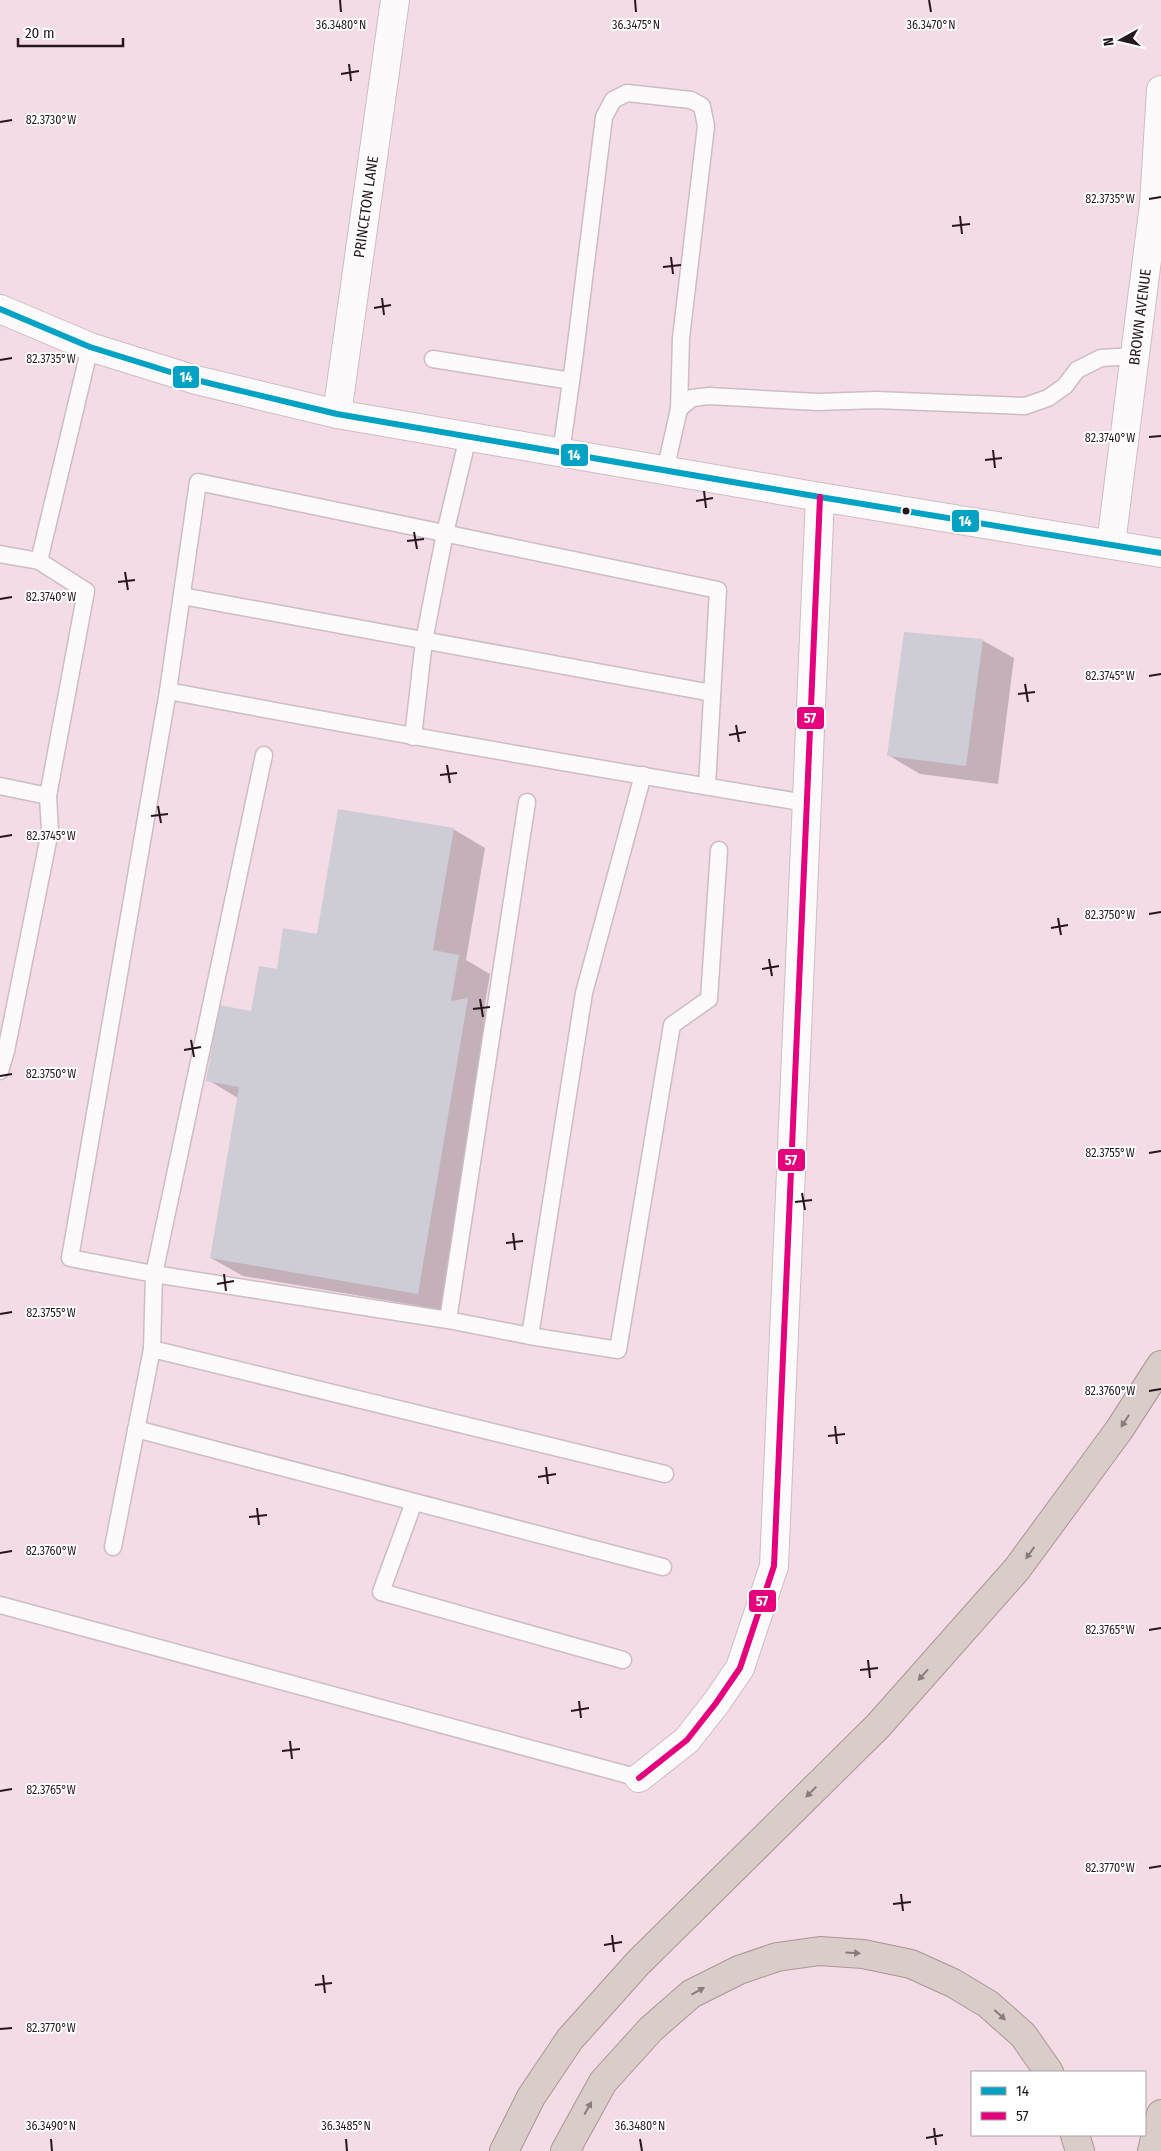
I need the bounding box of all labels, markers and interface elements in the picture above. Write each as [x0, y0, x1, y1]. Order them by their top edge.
scale bar [18, 15, 122, 47]
north arrow [1096, 15, 1146, 65]
text: 36.3480°N [316, 18, 366, 32]
text: 36.3475°N [612, 18, 660, 32]
text: 36.3470°N [907, 18, 955, 32]
text: 20 m [25, 24, 55, 42]
text: N [1100, 36, 1118, 47]
text: 82.3730°W [26, 113, 76, 127]
street label: PRINCETON LANE [350, 155, 382, 259]
text: 82.3735°W [1085, 192, 1135, 206]
street label: BROWN AVENUE [1125, 268, 1155, 366]
text: 82.3735°W [26, 352, 76, 366]
line badge: 14 [172, 365, 200, 389]
text: 14 [179, 369, 193, 386]
text: 82.3740°W [1085, 431, 1135, 445]
line badge: 14 [560, 443, 589, 467]
text: 14 [567, 447, 581, 464]
unlabelled marker [901, 506, 911, 516]
line badge: 14 [951, 509, 980, 533]
text: 14 [958, 513, 972, 530]
text: 82.3740°W [26, 590, 76, 604]
text: 82.3745°W [1085, 669, 1135, 683]
line badge: 57 [796, 706, 825, 730]
text: 57 [804, 710, 816, 727]
text: 82.3745°W [26, 829, 76, 843]
text: 82.3750°W [1085, 908, 1135, 922]
text: 82.3750°W [26, 1067, 76, 1081]
text: 82.3755°W [1085, 1146, 1135, 1160]
line badge: 57 [777, 1148, 806, 1172]
text: 57 [785, 1152, 797, 1169]
text: 82.3755°W [26, 1306, 76, 1320]
text: 82.3760°W [1085, 1384, 1135, 1398]
one-way arrow [1120, 1414, 1130, 1428]
text: 82.3760°W [26, 1544, 76, 1558]
one-way arrow [1025, 1546, 1035, 1559]
line badge: 57 [748, 1589, 777, 1613]
text: 57 [756, 1593, 768, 1610]
text: 82.3765°W [1085, 1623, 1135, 1637]
one-way arrow [917, 1669, 929, 1681]
text: 82.3765°W [26, 1783, 76, 1797]
one-way arrow [805, 1786, 817, 1798]
text: 82.3770°W [1085, 1861, 1135, 1875]
one-way arrow [845, 1950, 861, 1958]
one-way arrow [691, 1987, 705, 1995]
one-way arrow [994, 2009, 1006, 2021]
text: 82.3770°W [26, 2021, 76, 2035]
legend [971, 2071, 1146, 2136]
text: 14 [1016, 2082, 1029, 2100]
one-way arrow [584, 2101, 592, 2116]
text: 57 [1016, 2107, 1029, 2125]
text: 36.3490°N [26, 2119, 76, 2133]
text: 36.3485°N [321, 2119, 371, 2133]
text: 36.3480°N [615, 2119, 665, 2133]

